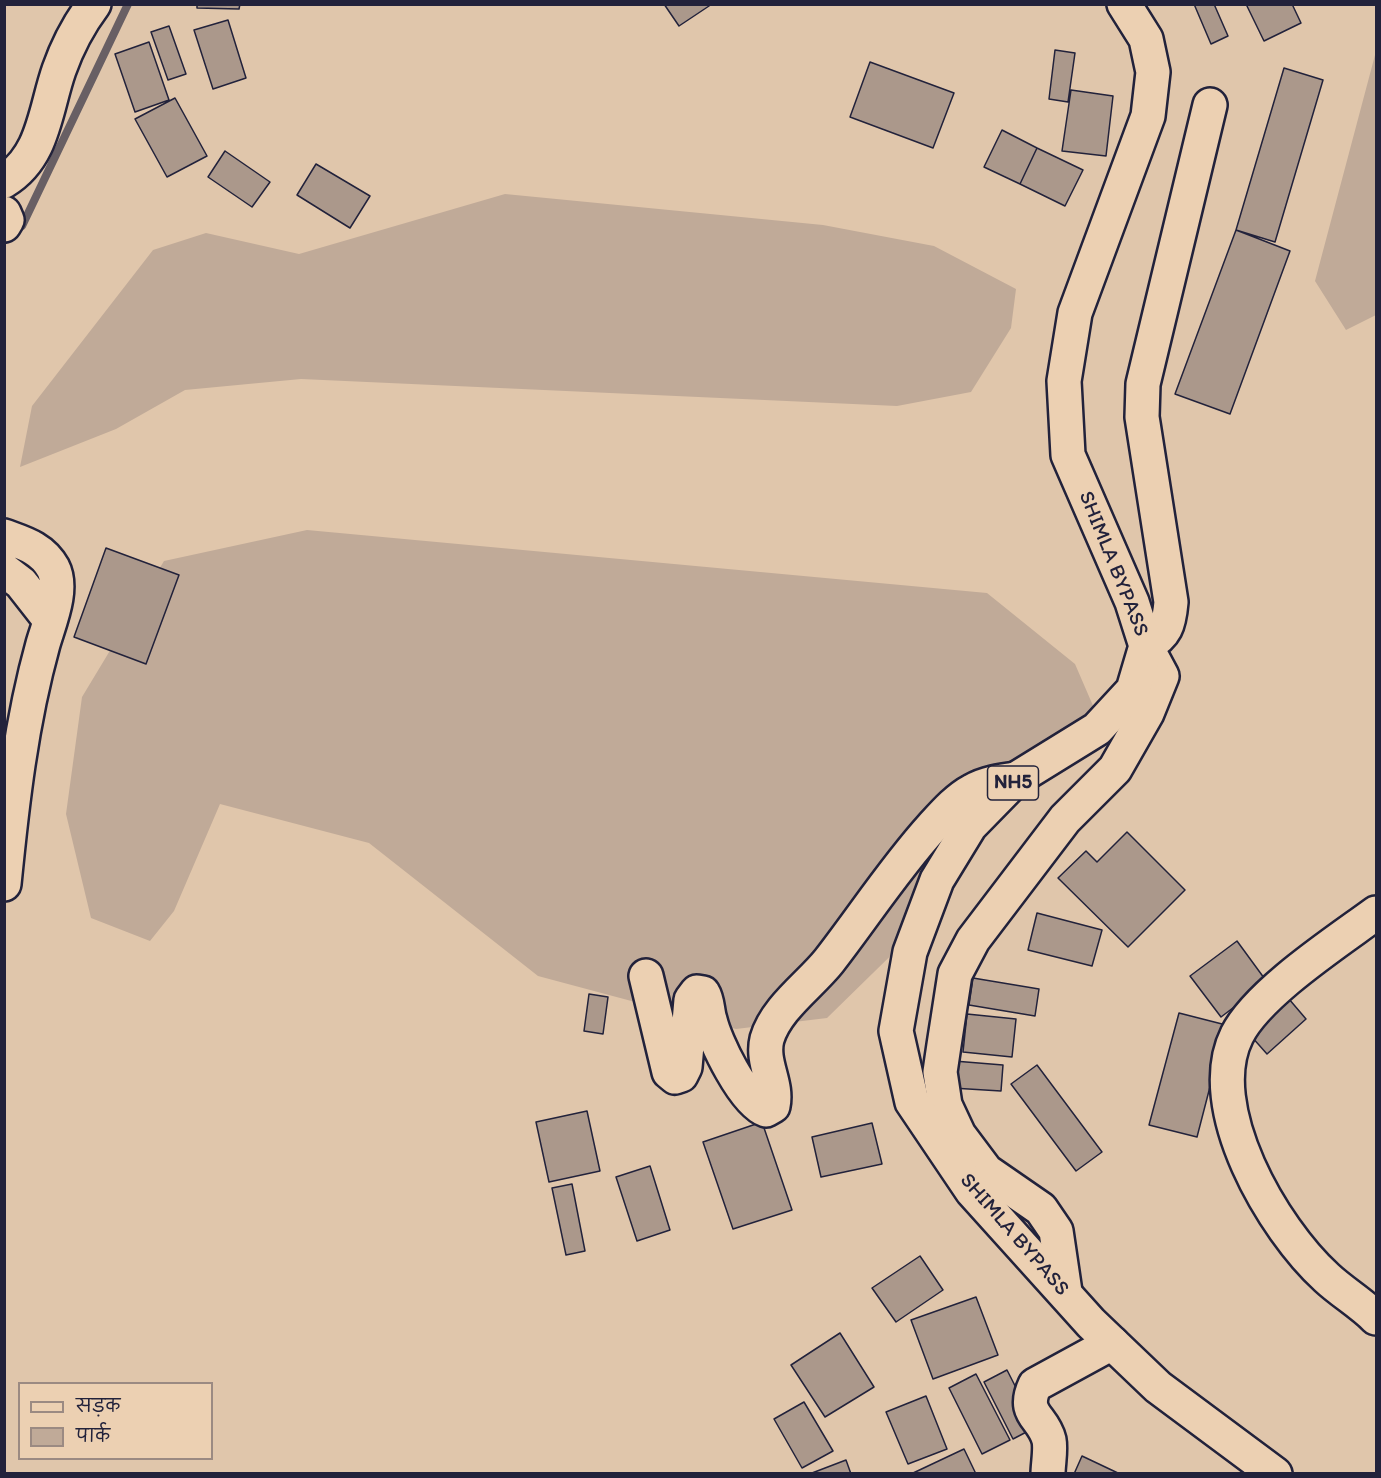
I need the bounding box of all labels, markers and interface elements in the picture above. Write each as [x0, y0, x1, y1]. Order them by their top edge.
street label: SHIMLA BYPASS [1072, 488, 1154, 640]
road number: NH5 [988, 766, 1038, 800]
street label: SHIMLA BYPASS [954, 1169, 1074, 1301]
legend [18, 1382, 213, 1460]
text: सड़क [76, 1395, 120, 1417]
text: पार्क [76, 1425, 110, 1447]

